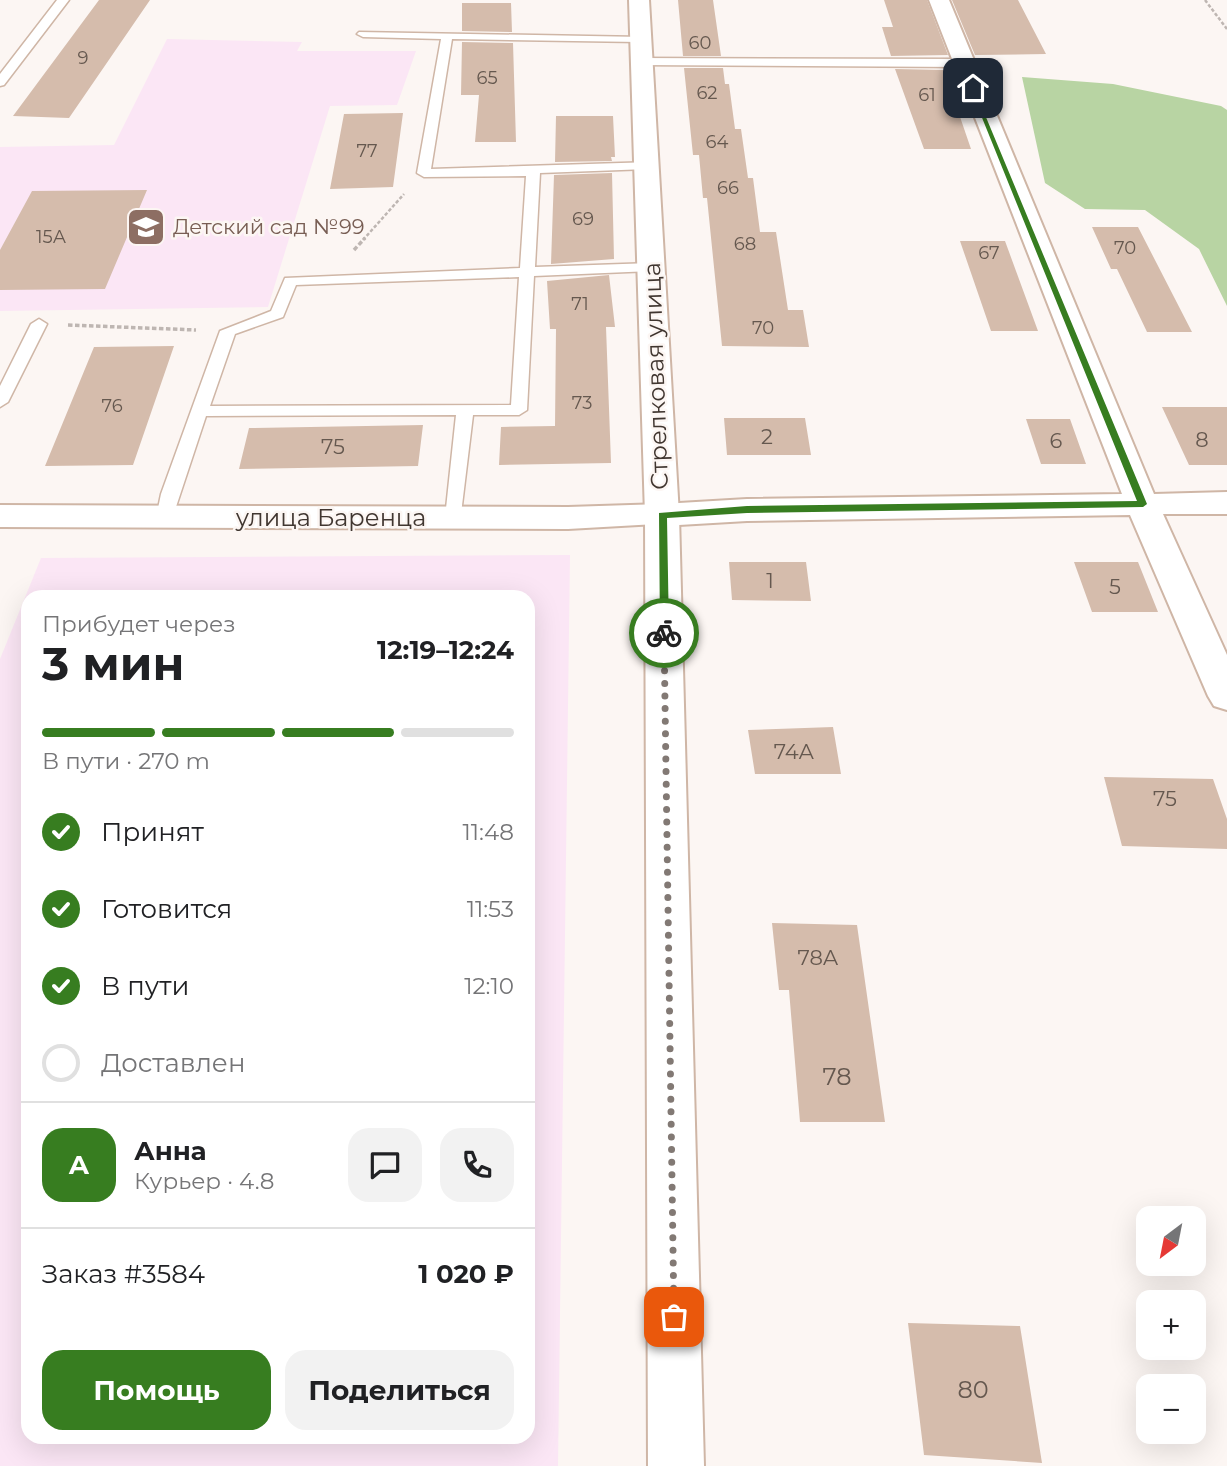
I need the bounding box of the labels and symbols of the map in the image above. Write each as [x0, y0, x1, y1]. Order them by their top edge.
house number: 60 [689, 32, 711, 54]
house number: 9 [78, 47, 89, 69]
pin [943, 58, 1003, 118]
house number: 65 [476, 67, 498, 89]
house number: 62 [696, 82, 718, 104]
house number: 61 [918, 84, 936, 106]
house number: 64 [706, 131, 729, 153]
house number: 77 [356, 140, 378, 162]
house number: 66 [717, 177, 739, 199]
school or university icon: Детский сад №99 [125, 206, 167, 248]
house number: 69 [572, 208, 594, 230]
place label: Детский сад №99 [173, 214, 364, 239]
house number: 15А [36, 226, 67, 248]
house number: 68 [734, 233, 756, 255]
house number: 70 [1114, 237, 1136, 259]
house number: 67 [978, 242, 1000, 264]
street label: Стрелковая улица [637, 262, 674, 490]
house number: 71 [571, 293, 589, 315]
house number: 70 [752, 317, 774, 339]
house number: 73 [572, 392, 592, 414]
house number: 76 [101, 395, 123, 417]
house number: 2 [761, 424, 773, 449]
house number: 8 [1195, 427, 1209, 452]
house number: 6 [1050, 428, 1063, 453]
house number: 75 [321, 434, 345, 459]
street label: улица Баренца [235, 503, 426, 532]
house number: 1 [766, 568, 774, 593]
house number: 5 [1109, 574, 1121, 599]
courier [629, 598, 699, 668]
house number: 74А [774, 739, 815, 764]
house number: 75 [1153, 786, 1177, 811]
house number: 78А [798, 945, 839, 970]
house number: 78 [823, 1062, 852, 1091]
north arrow [1136, 1206, 1206, 1276]
pin [644, 1287, 704, 1347]
house number: 80 [957, 1375, 989, 1404]

